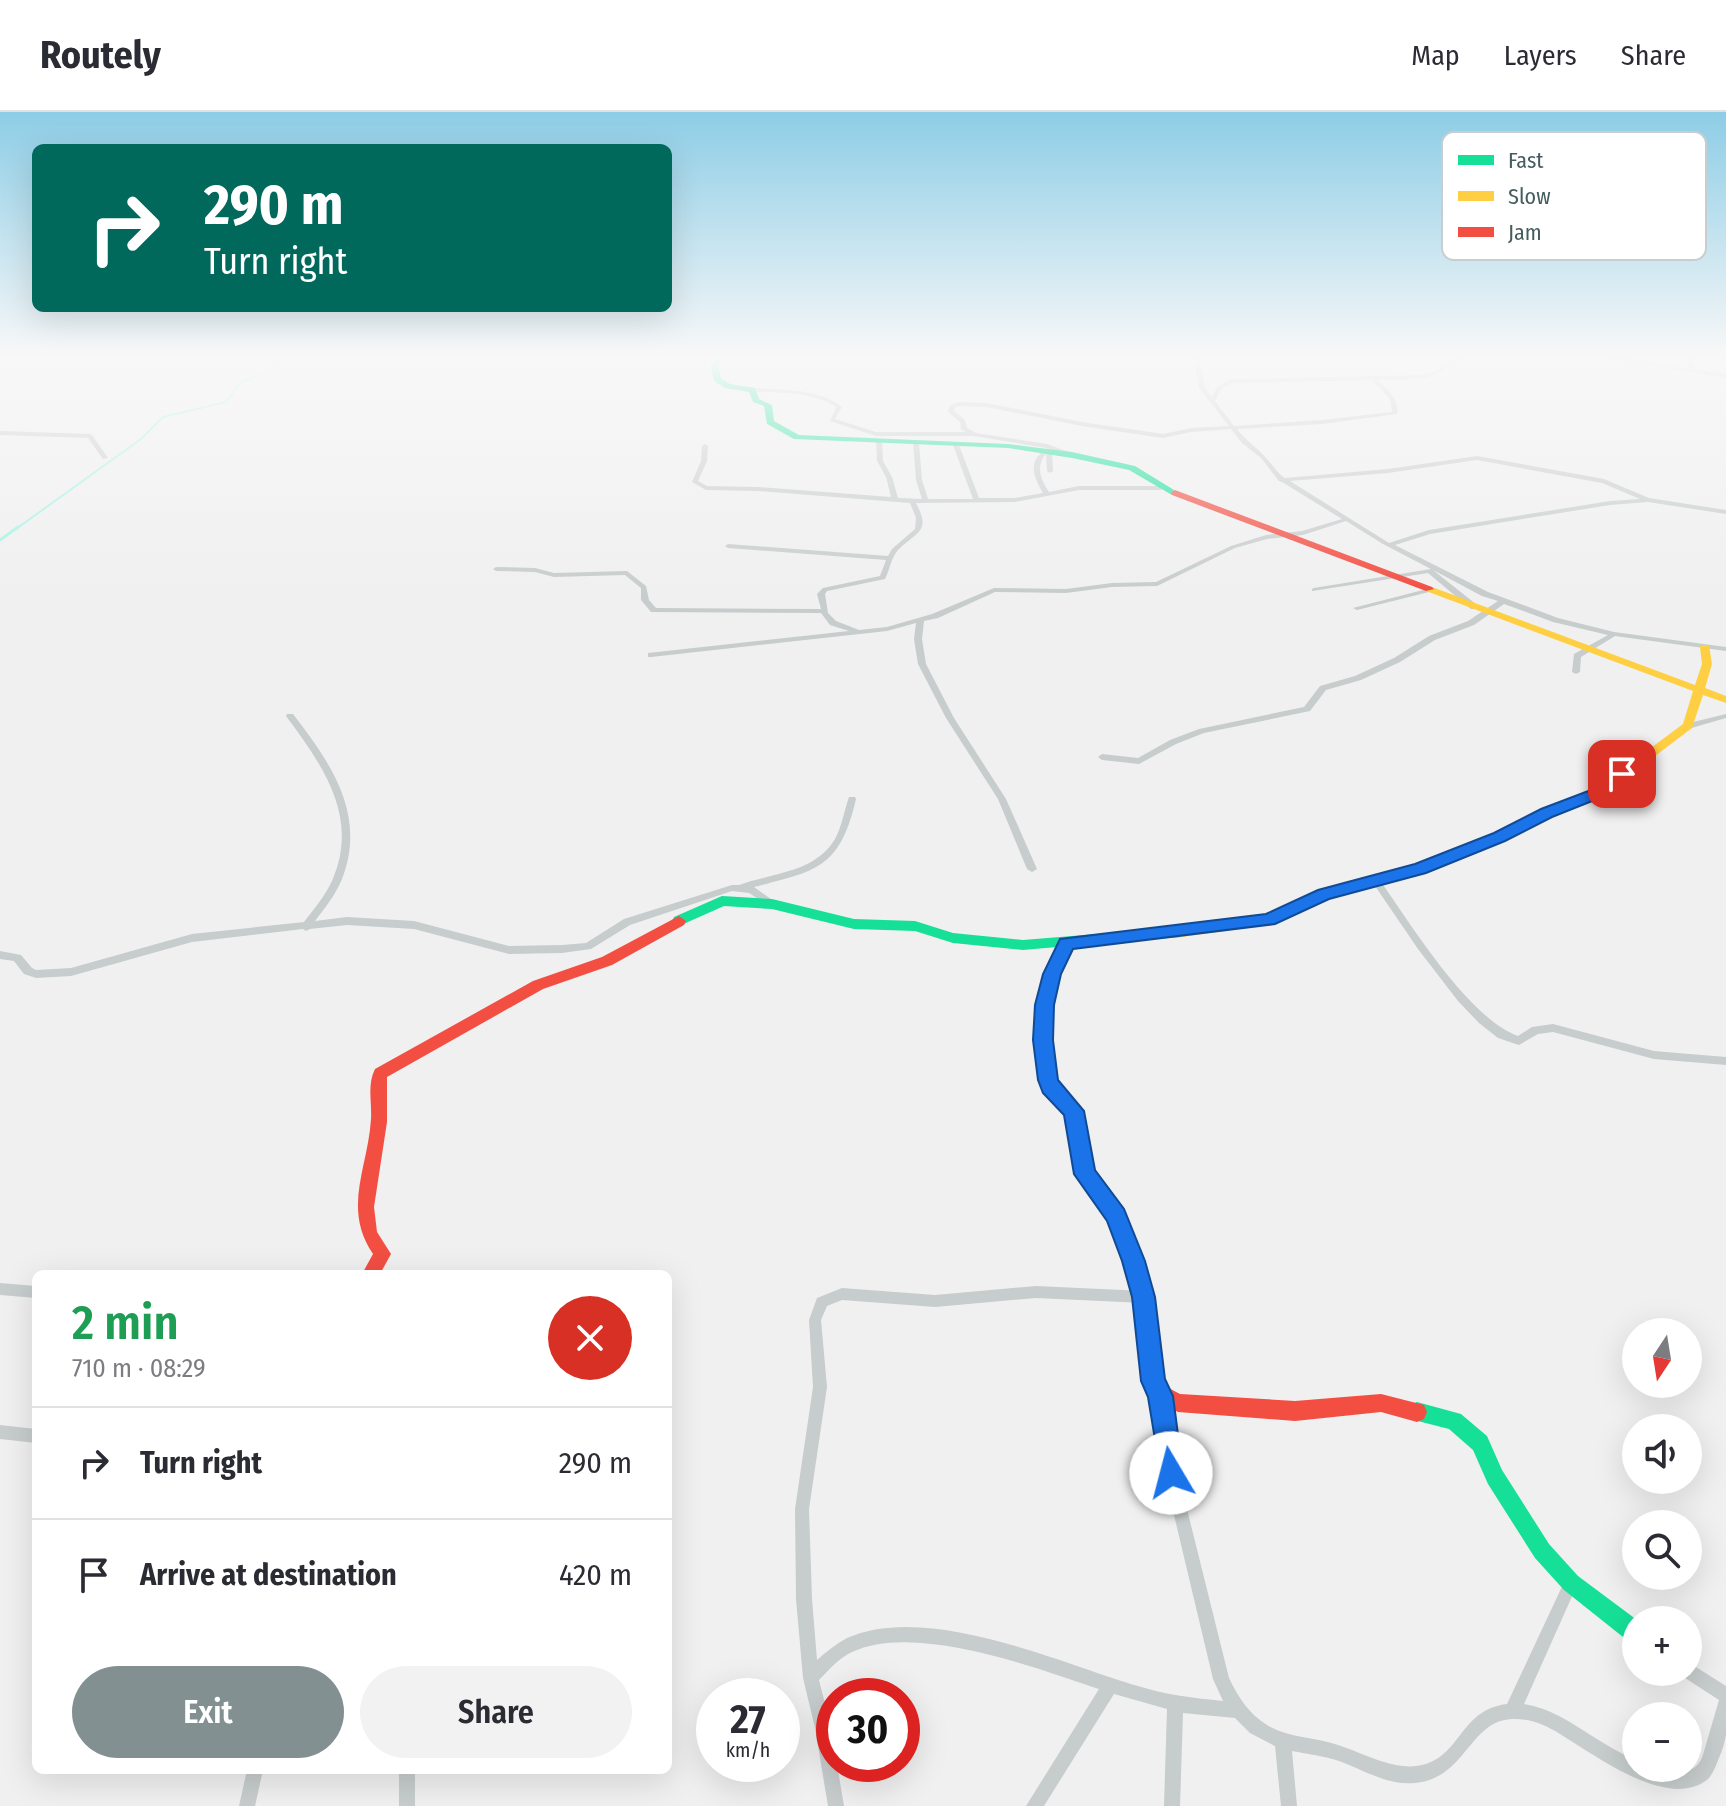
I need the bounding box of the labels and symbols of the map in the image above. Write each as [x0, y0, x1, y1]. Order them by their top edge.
legend [1442, 132, 1706, 260]
text: Fast [1508, 147, 1544, 174]
text: Slow [1508, 183, 1551, 210]
text: Jam [1508, 219, 1542, 246]
pin [1588, 740, 1656, 808]
north arrow [1622, 1318, 1702, 1398]
position arrow [1129, 1431, 1213, 1515]
speed limit sign: 30 [816, 1678, 920, 1782]

